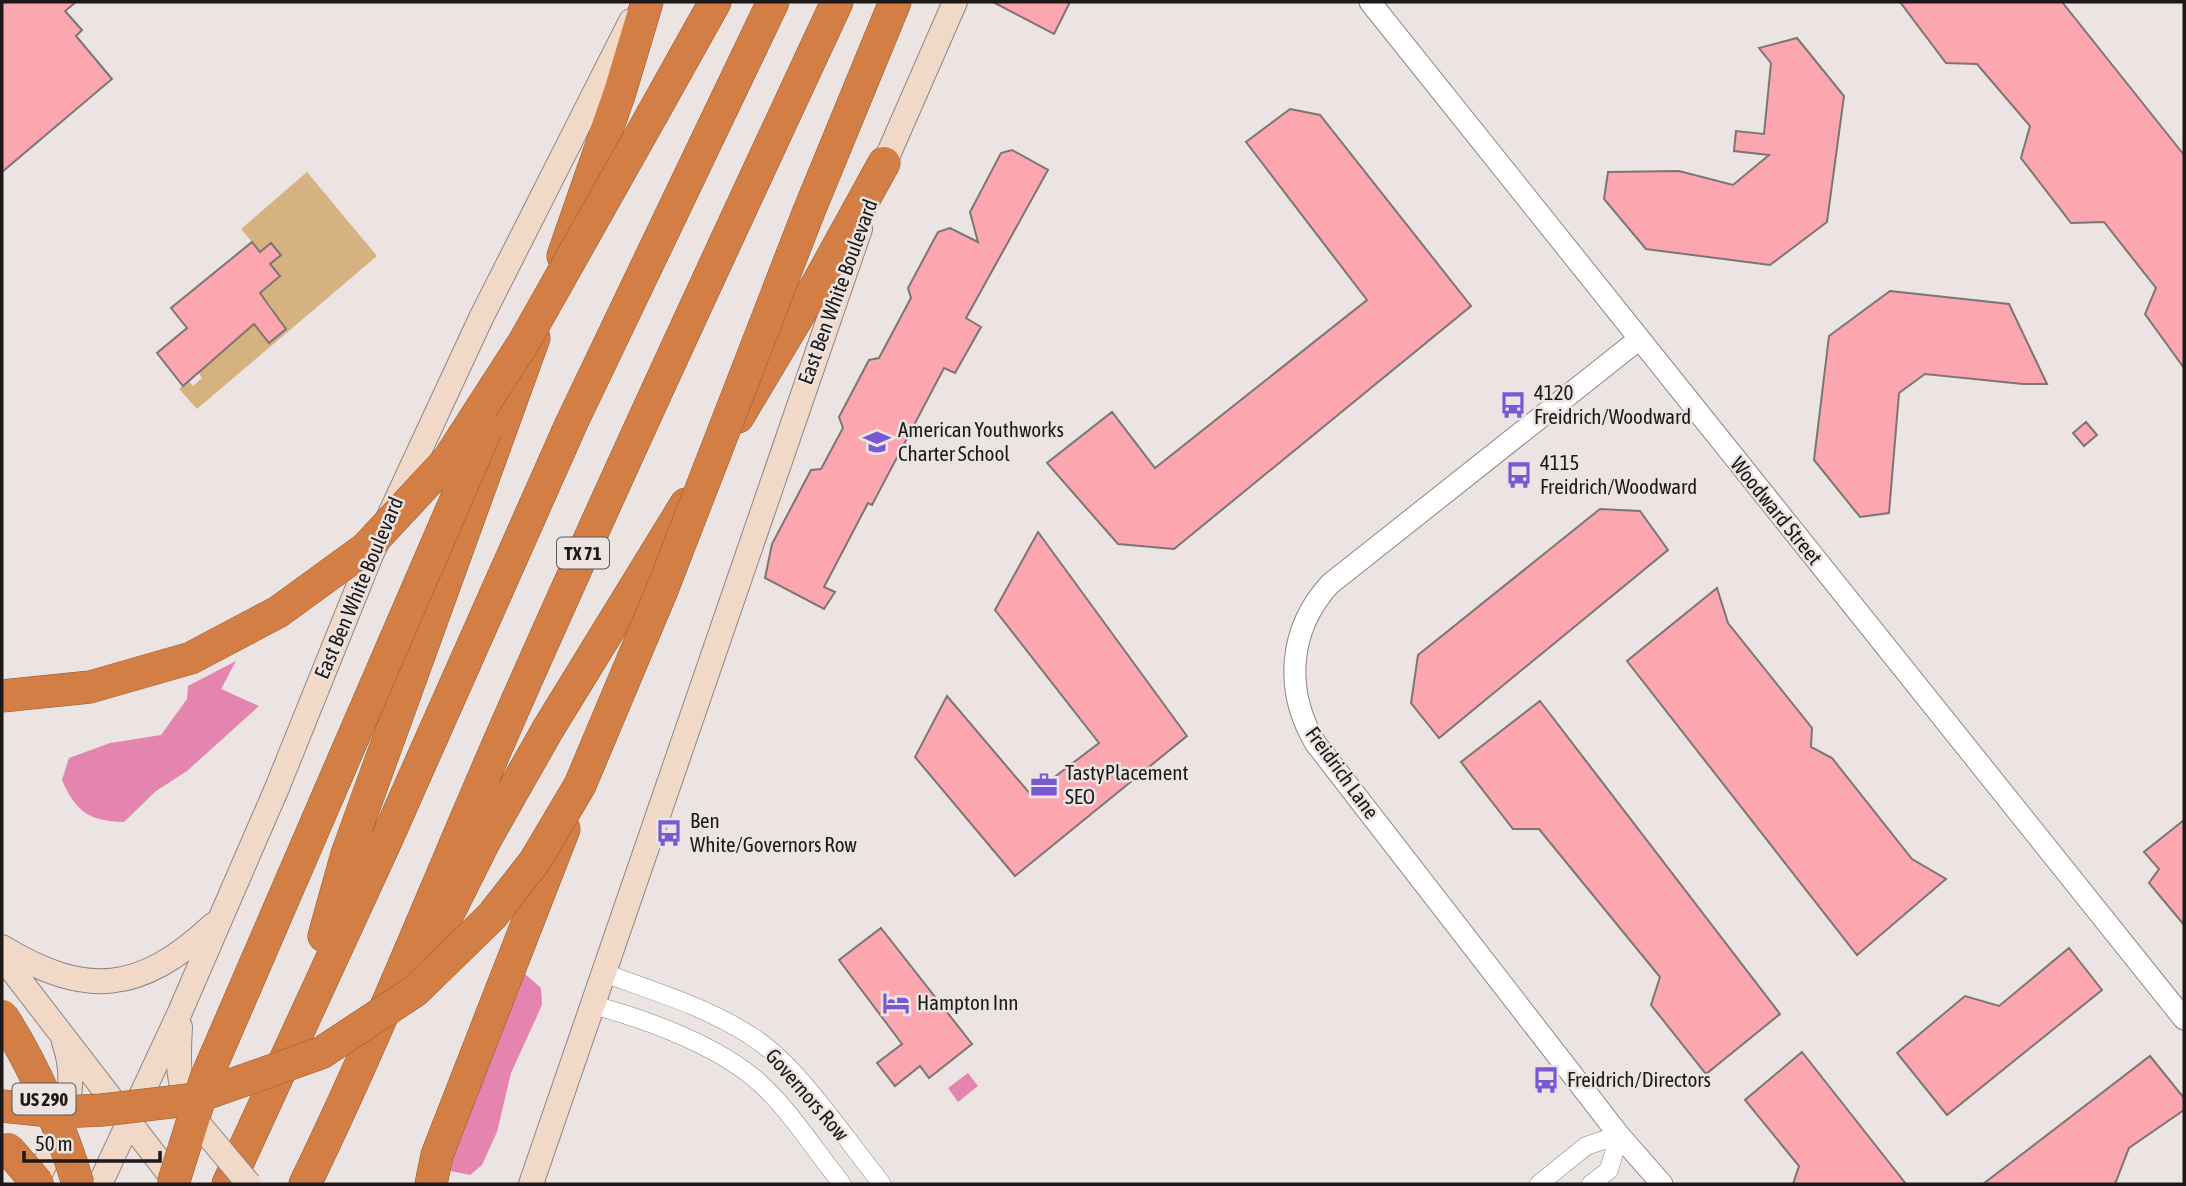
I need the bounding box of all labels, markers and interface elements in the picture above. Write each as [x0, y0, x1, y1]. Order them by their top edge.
street label: East Ben White Boulevard [792, 196, 882, 387]
place label: 4120 Freidrich/Woodward [1534, 380, 1691, 428]
bus stop icon: 4120 Freidrich/Woodward [1498, 390, 1528, 420]
place label: American Youthworks Charter School [898, 417, 1064, 465]
school or university icon: American Youthworks Charter School [862, 427, 892, 457]
place label: 4115 Freidrich/Woodward [1540, 450, 1697, 498]
street label: Woodward Street [1726, 452, 1827, 569]
bus stop icon: 4115 Freidrich/Woodward [1504, 460, 1534, 490]
street label: East Ben White Boulevard [309, 493, 407, 682]
road number: TX 71 [557, 538, 609, 568]
street label: Freidrich Lane [1301, 722, 1384, 823]
place label: TastyPlacement SEO [1065, 760, 1188, 808]
office icon: TastyPlacement SEO [1029, 770, 1059, 800]
place label: Ben White/Governors Row [690, 808, 857, 856]
bus stop icon: Ben White/Governors Row [654, 818, 684, 848]
hotel icon: Hampton Inn [881, 988, 911, 1018]
place label: Hampton Inn [917, 990, 1019, 1014]
street label: Governors Row [761, 1043, 855, 1146]
bus stop icon: Freidrich/Directors [1531, 1065, 1561, 1095]
place label: Freidrich/Directors [1567, 1067, 1711, 1091]
road number: US 290 [12, 1084, 76, 1114]
scale bar [24, 1120, 161, 1164]
text: 50 m [35, 1131, 73, 1155]

